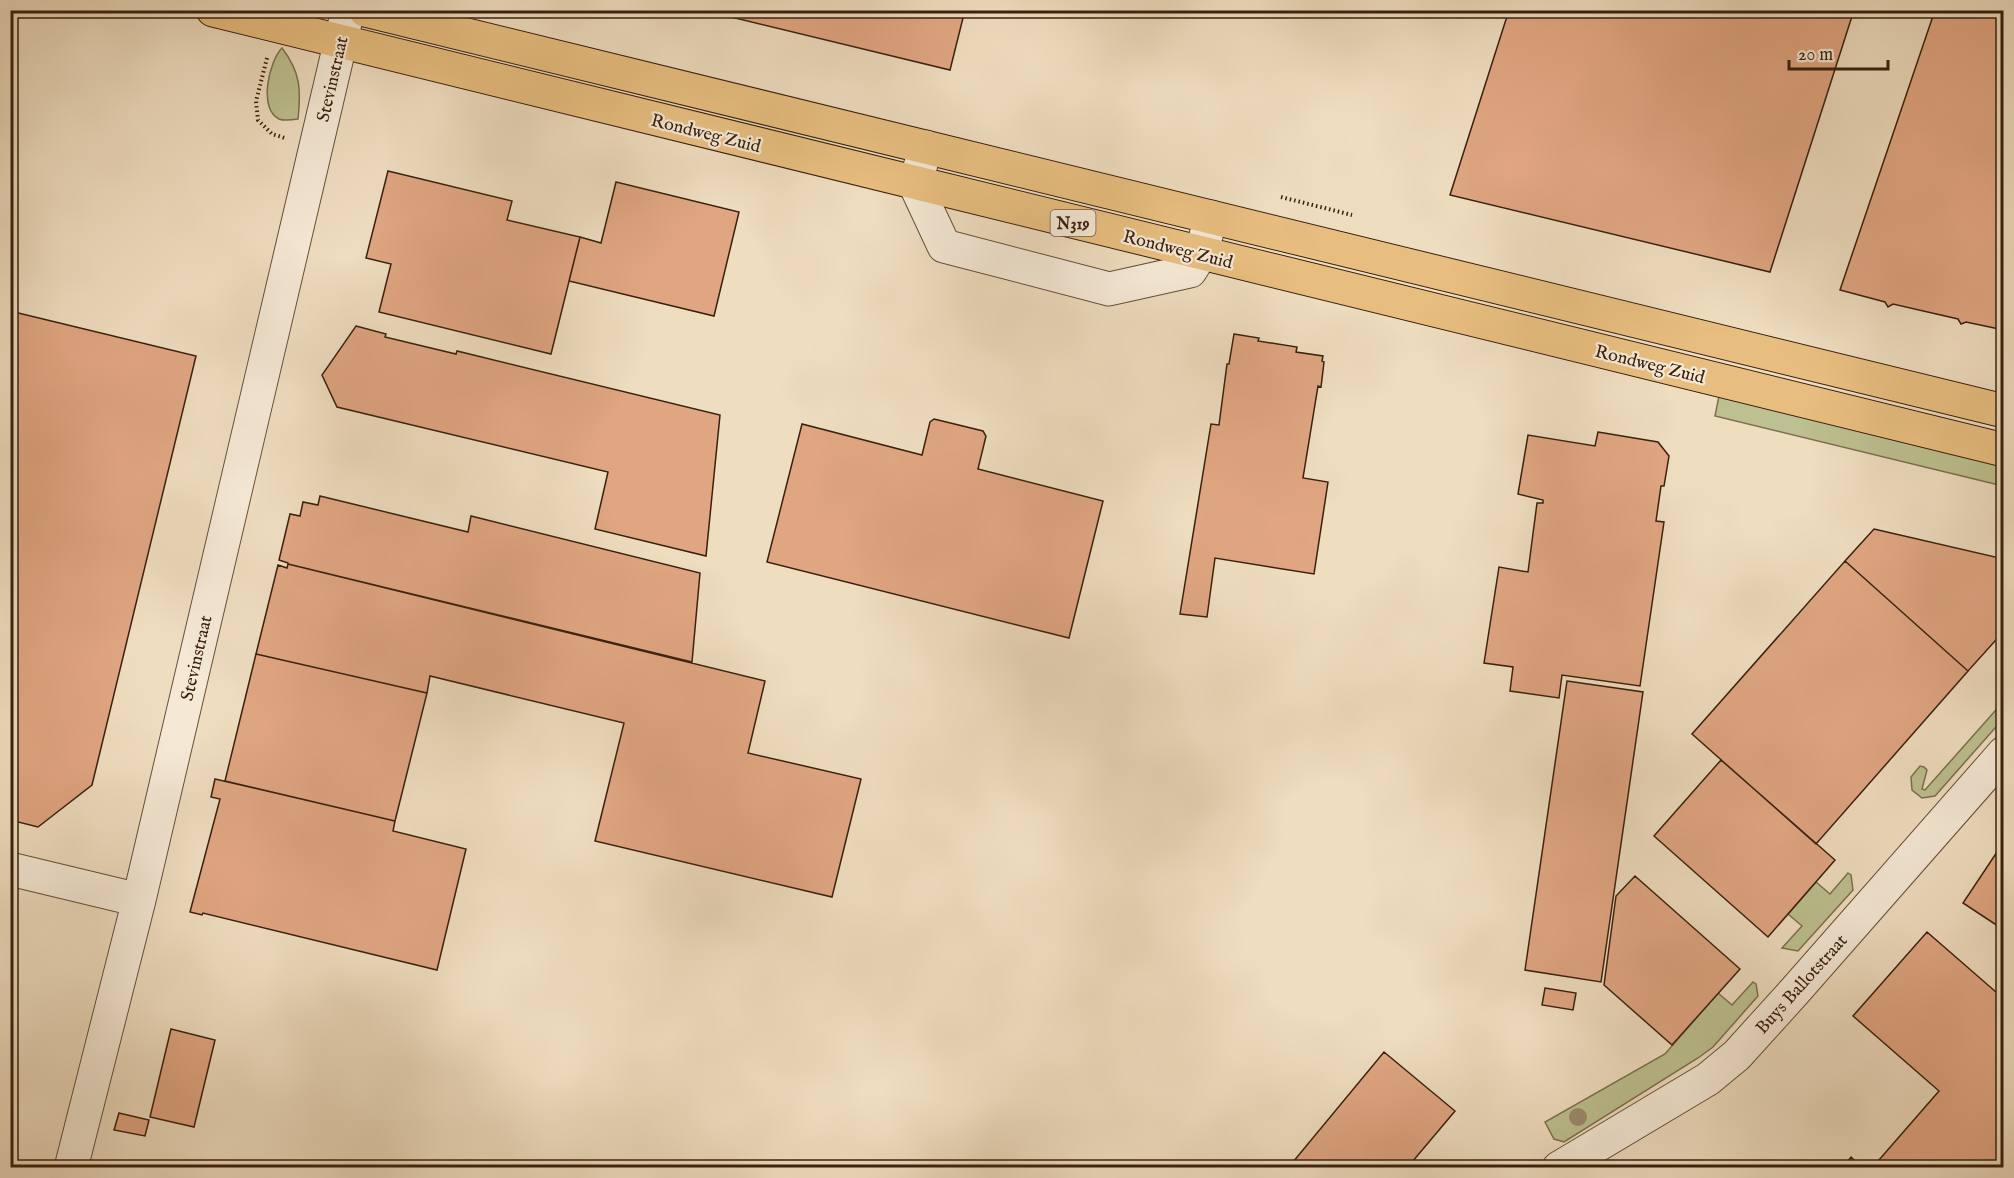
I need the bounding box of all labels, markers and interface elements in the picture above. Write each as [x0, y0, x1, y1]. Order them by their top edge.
scale bar [1789, 33, 1888, 71]
street label: Stevinstraat [312, 34, 354, 124]
text: 20 m [1798, 44, 1833, 67]
street label: Rondweg Zuid [648, 110, 763, 159]
road number: N319 [1050, 210, 1096, 236]
street label: Rondweg Zuid [1120, 226, 1235, 275]
street label: Rondweg Zuid [1592, 341, 1707, 390]
street label: Stevinstraat [176, 613, 218, 703]
street label: Buys Ballotstraat [1751, 930, 1853, 1040]

